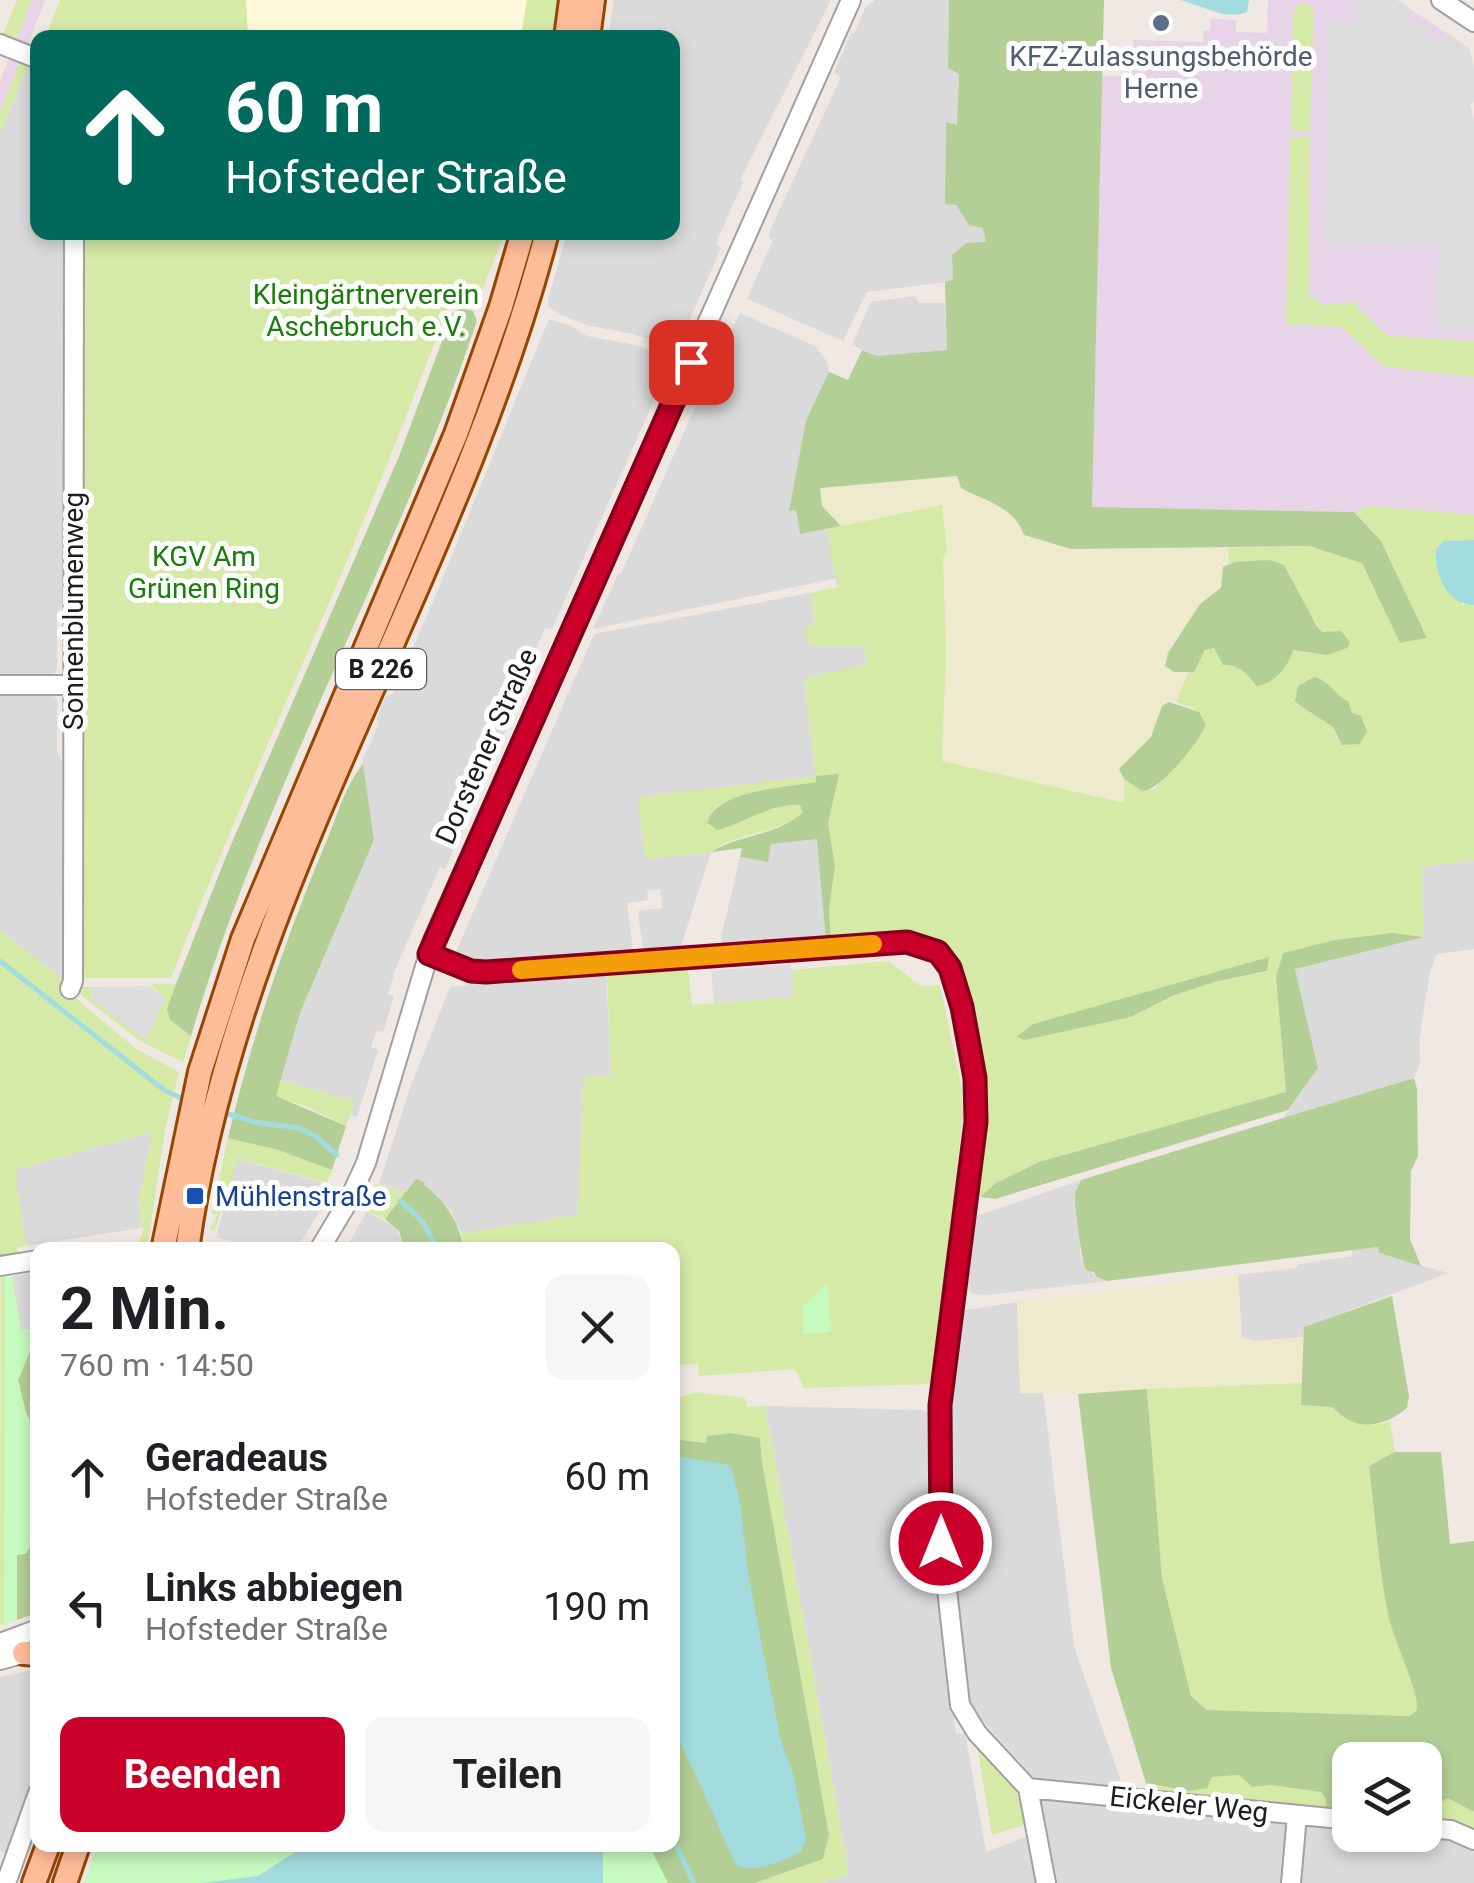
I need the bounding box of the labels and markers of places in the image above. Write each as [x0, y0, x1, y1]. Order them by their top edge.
marker: KFZ-Zulassungsbehörde Herne [1150, 12, 1172, 34]
place label: KFZ-Zulassungsbehörde Herne [1009, 40, 1313, 105]
pin [649, 320, 734, 405]
place label: Mühlenstraße [215, 1180, 387, 1213]
marker: Mühlenstraße [184, 1185, 206, 1207]

